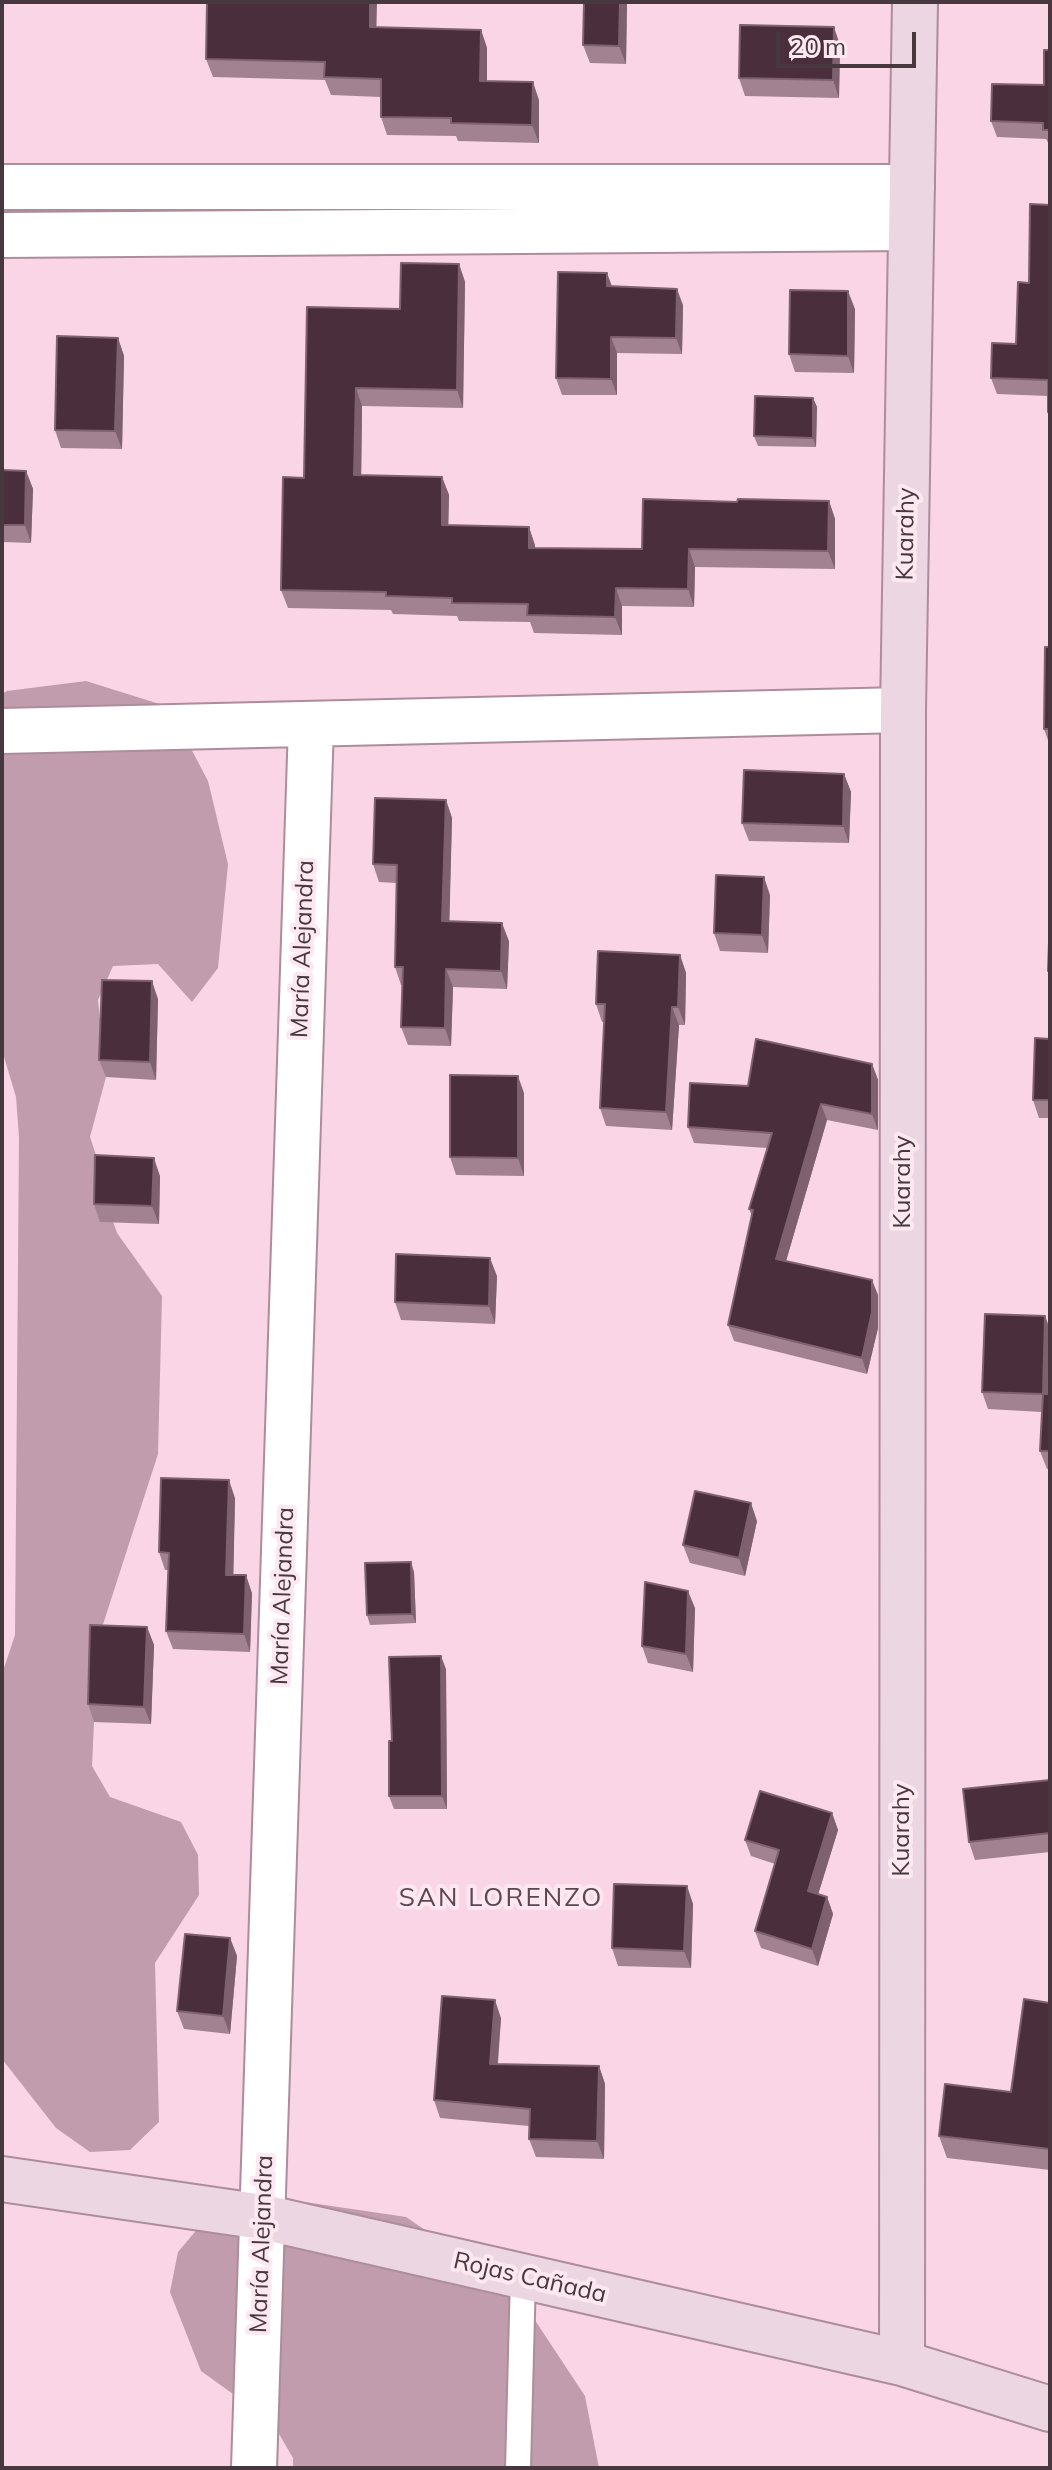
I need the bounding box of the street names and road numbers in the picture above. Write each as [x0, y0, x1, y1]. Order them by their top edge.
street label: Kuarahy [891, 487, 921, 581]
street label: María Alejandra [286, 860, 320, 1038]
street label: Kuarahy [889, 1136, 917, 1228]
street label: María Alejandra [266, 1507, 300, 1685]
street label: Kuarahy [888, 1784, 916, 1876]
street label: María Alejandra [245, 2155, 279, 2333]
street label: Rojas Cañada [451, 2246, 609, 2310]

